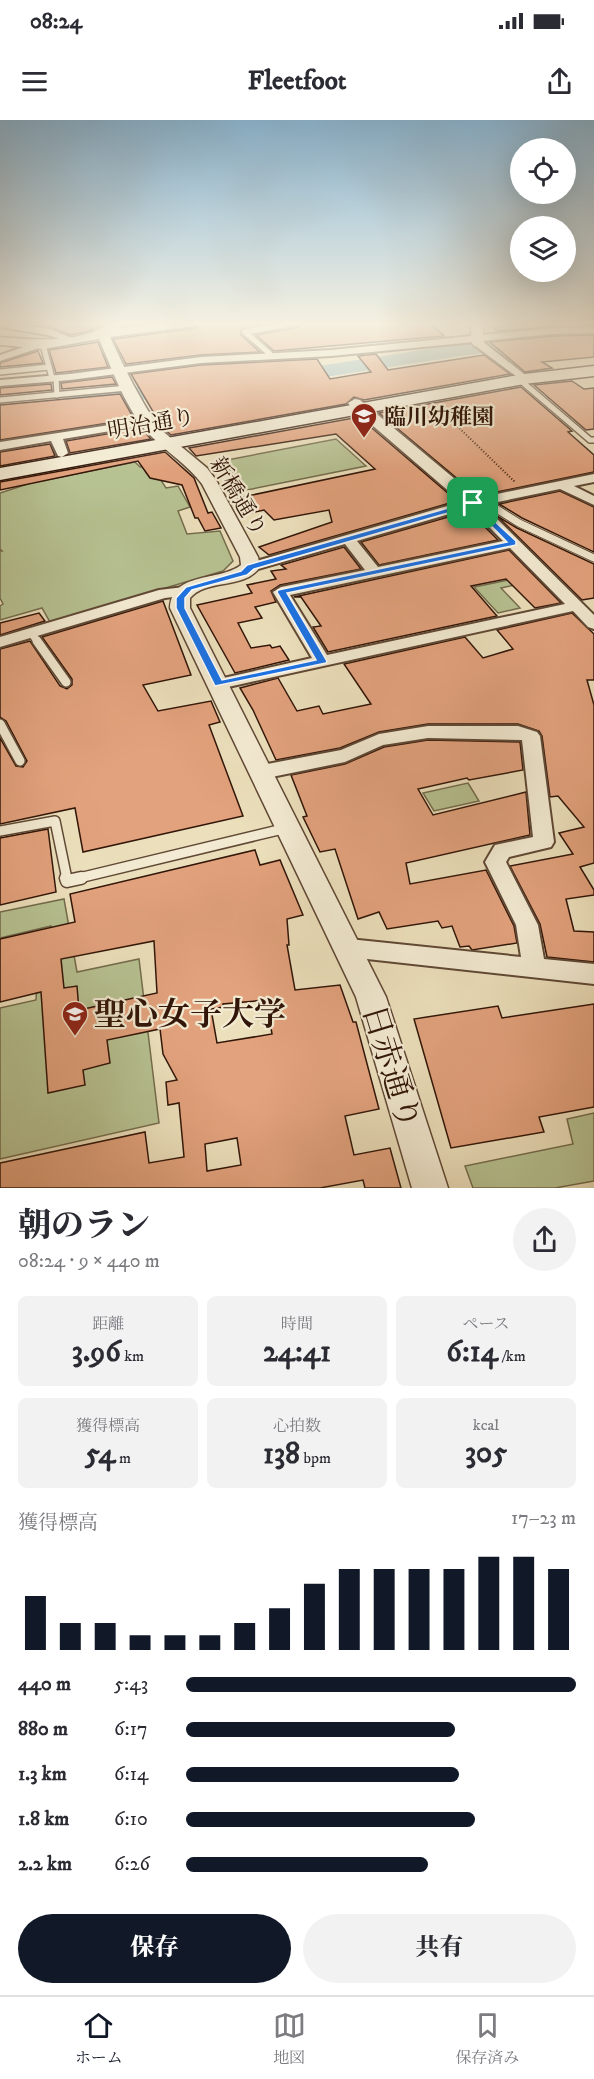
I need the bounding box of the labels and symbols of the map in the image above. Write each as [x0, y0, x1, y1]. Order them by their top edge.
school or university icon: 臨川幼稚園 [349, 401, 379, 439]
street label: 明治通り [106, 404, 197, 445]
place label: 臨川幼稚園 [384, 404, 494, 431]
street label: 新橋通り [203, 452, 272, 541]
pin [447, 477, 498, 528]
place label: 聖心女子大学 [94, 996, 286, 1036]
school or university icon: 聖心女子大学 [60, 999, 90, 1037]
street label: 日赤通り [352, 1001, 428, 1135]

